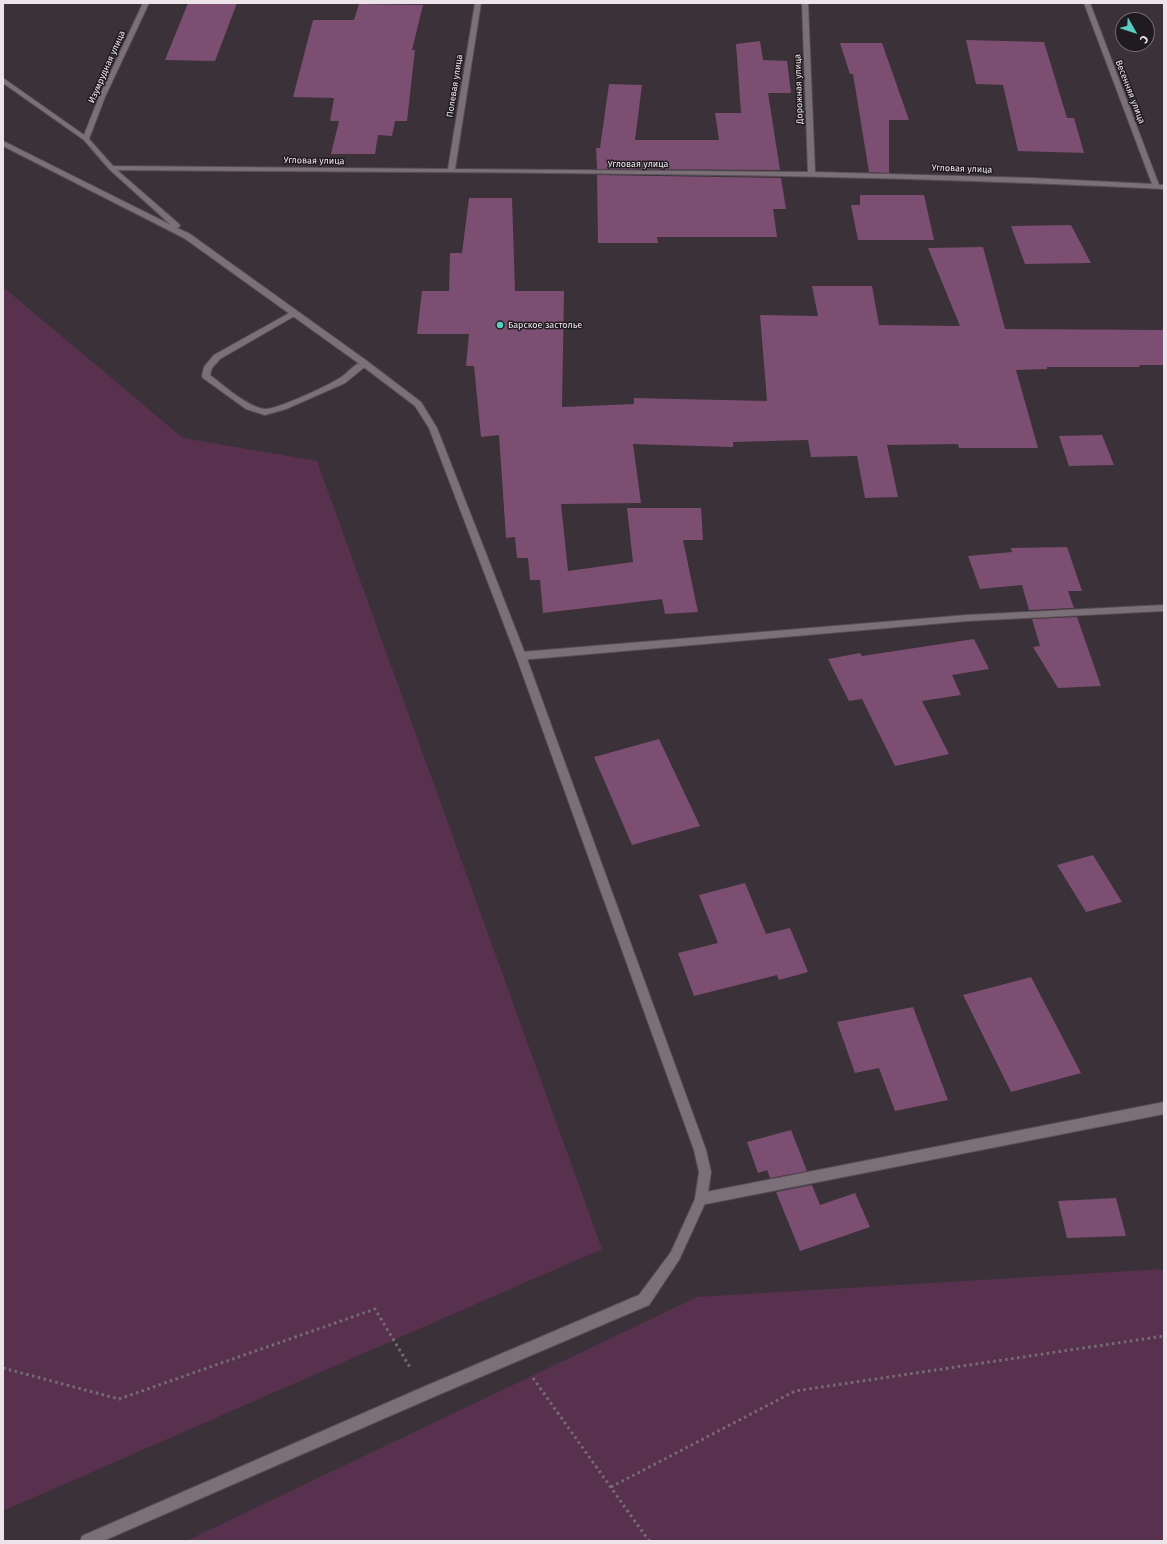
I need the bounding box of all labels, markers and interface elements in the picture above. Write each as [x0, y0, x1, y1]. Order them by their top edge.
north arrow [1115, 12, 1155, 52]
street label: Изумрудная улица [86, 29, 128, 105]
text: С [1137, 33, 1151, 46]
street label: Полевая улица [445, 54, 465, 118]
street label: Дорожная улица [792, 54, 806, 124]
street label: Весенняя улица [1113, 59, 1147, 125]
street label: Угловая улица [284, 155, 344, 167]
street label: Угловая улица [608, 159, 668, 169]
street label: Угловая улица [931, 163, 993, 175]
marker: Барское застолье [495, 320, 505, 330]
place label: Барское застолье [508, 320, 582, 330]

